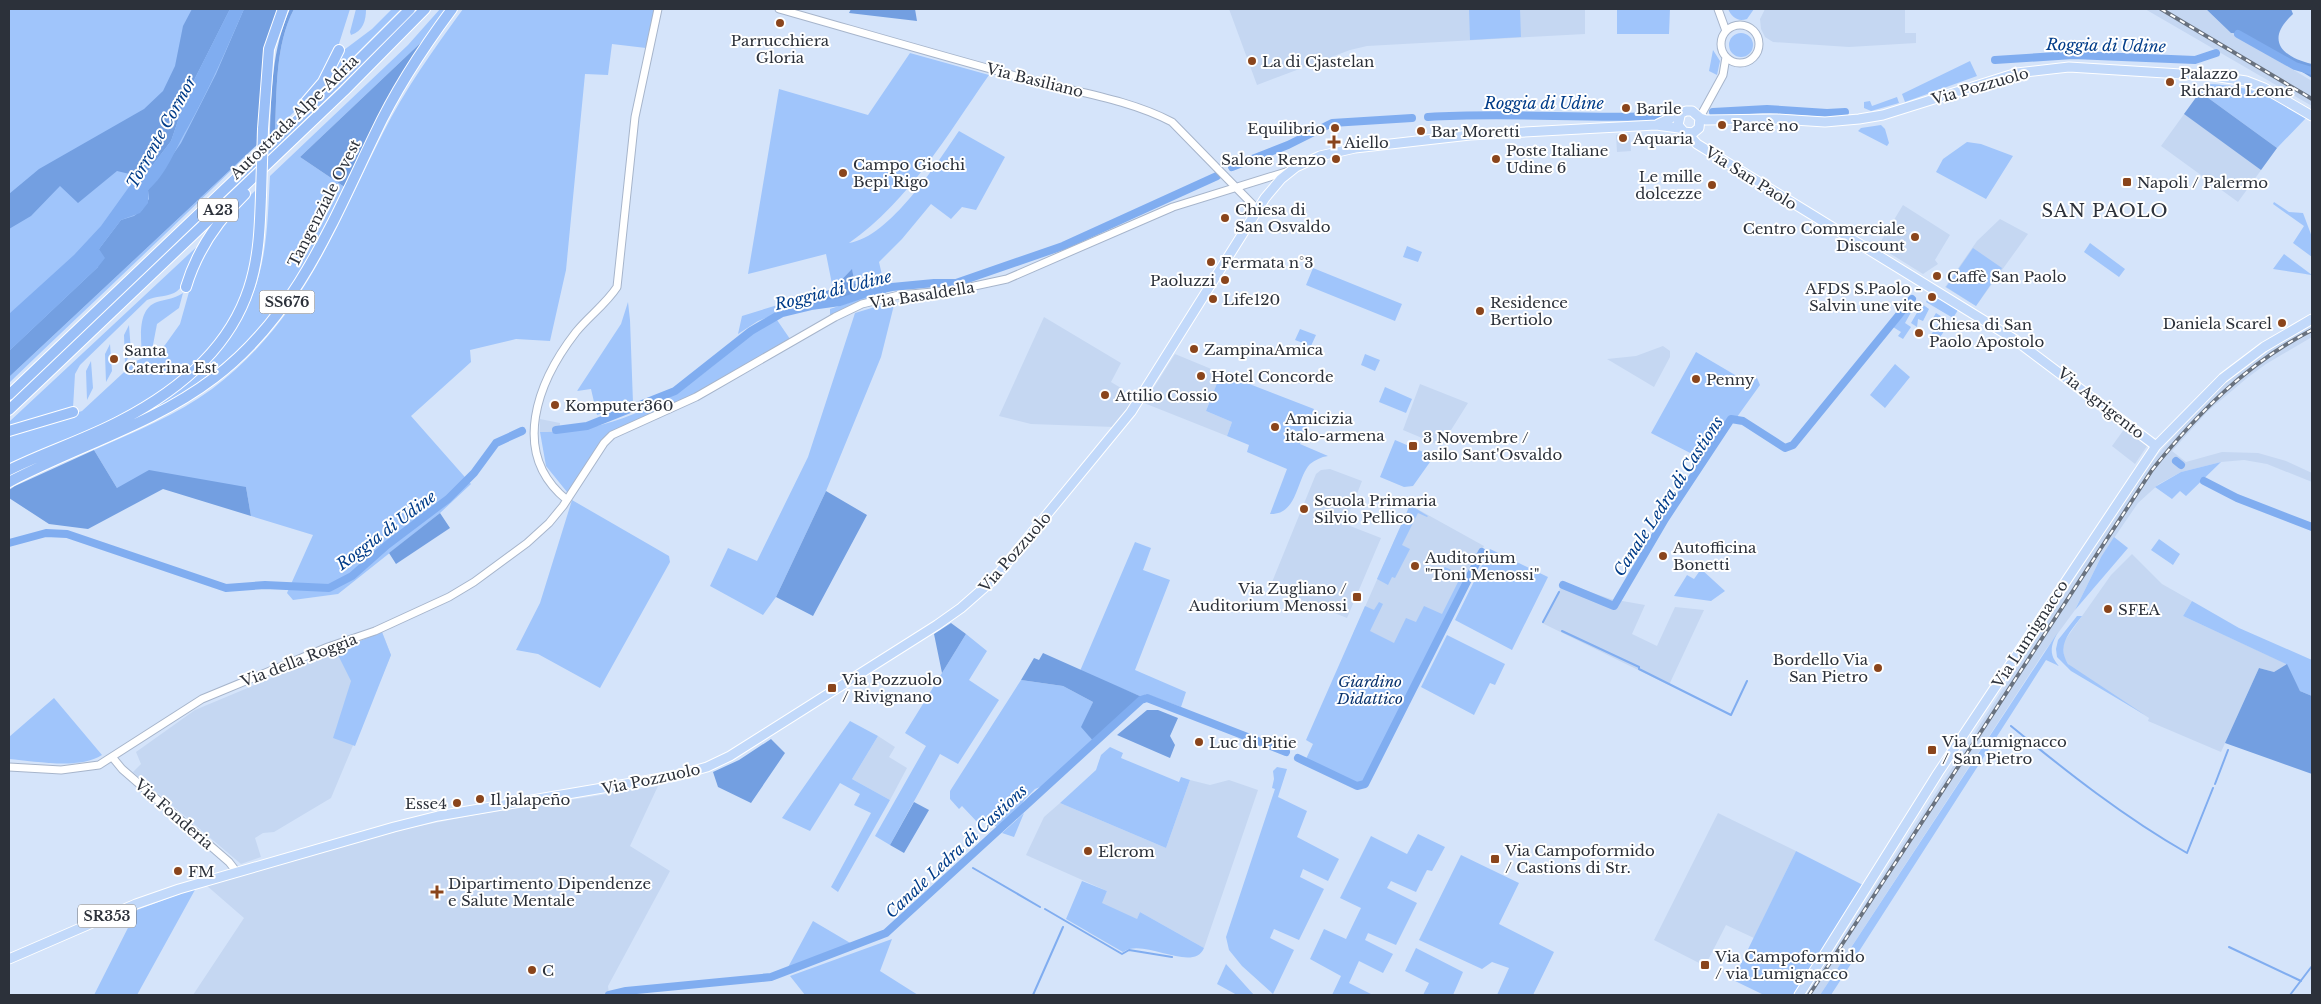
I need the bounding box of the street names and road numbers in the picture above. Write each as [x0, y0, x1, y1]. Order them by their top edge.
street label: Autostrada Alpe-Adria [225, 50, 363, 184]
street label: Via Basiliano [984, 59, 1086, 101]
street label: Via Pozzuolo [1928, 63, 2031, 109]
street label: Tangenziale Ovest [284, 136, 365, 270]
street label: Via San Paolo [1701, 142, 1801, 214]
road number: A23 [198, 198, 238, 222]
street label: Via Basaldella [867, 277, 976, 313]
road number: SS676 [260, 290, 314, 314]
street label: Via Agrigento [2053, 363, 2148, 443]
street label: Via Pozzuolo [974, 508, 1055, 597]
street label: Via Lumignacco [1987, 576, 2072, 692]
street label: Via della Roggia [237, 629, 360, 691]
street label: Via Pozzuolo [599, 759, 702, 799]
street label: Via Fonderia [130, 774, 218, 854]
road number: SR353 [78, 904, 136, 928]

